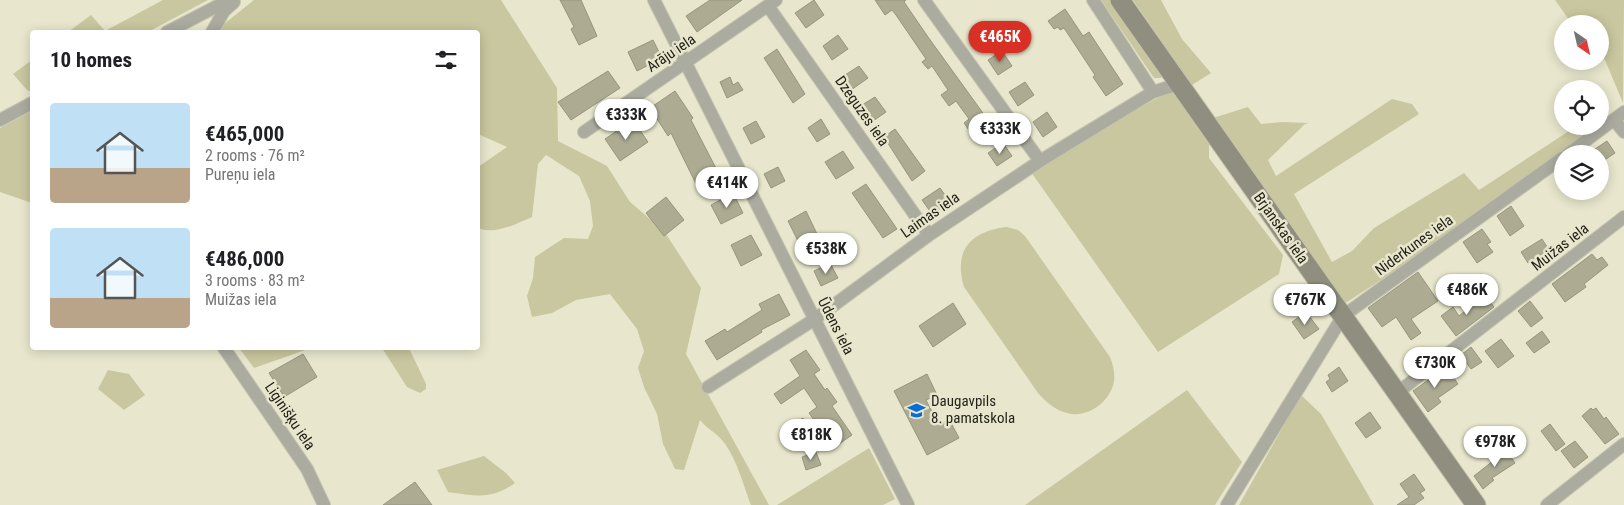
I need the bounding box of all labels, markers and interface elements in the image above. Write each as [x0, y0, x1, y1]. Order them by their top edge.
north arrow [1554, 15, 1609, 70]
map controls [1554, 15, 1609, 200]
pin: €465K [965, 20, 1035, 63]
text: €465K [979, 27, 1021, 46]
street label: Arāju iela [643, 30, 699, 76]
icon: filters [432, 46, 460, 74]
text: 10 homes [50, 48, 132, 72]
street label: Dzeguzes iela [831, 72, 893, 150]
button: locate [1554, 80, 1609, 135]
pin: €333K [591, 98, 661, 141]
text: €333K [605, 105, 647, 124]
pin: €333K [965, 112, 1035, 155]
text: €333K [979, 119, 1021, 138]
text: €465,000 [205, 122, 284, 146]
icon: home [90, 123, 150, 183]
button: layers [1554, 145, 1609, 200]
text: 2 rooms · 76 m² [205, 146, 305, 165]
text: Pureņu iela [205, 165, 276, 184]
pin: €414K [692, 166, 762, 209]
text: €414K [706, 173, 748, 192]
street label: Laimas iela [897, 188, 963, 242]
street label: Brjanskas iela [1250, 189, 1312, 267]
street label: Niderkunes iela [1372, 211, 1456, 279]
street label: Muižas iela [1528, 219, 1592, 275]
pin: €538K [791, 232, 861, 275]
text: €538K [805, 239, 847, 258]
text: €486,000 [205, 247, 284, 271]
icon: home [90, 248, 150, 308]
text: 3 rooms · 83 m² [205, 271, 305, 290]
pin: €486K [1432, 274, 1502, 316]
text: €486K [1446, 280, 1488, 299]
pin: €767K [1270, 284, 1340, 326]
text: Muižas iela [205, 290, 277, 309]
text: €767K [1284, 290, 1326, 309]
street label: Ūdens iela [814, 294, 858, 358]
pin: €730K [1400, 346, 1470, 389]
text: €730K [1414, 353, 1456, 372]
street label: Liginišķu iela [261, 379, 319, 453]
place label: Daugavpils 8. pamatskola [931, 392, 1015, 427]
school or university icon: Daugavpils 8. pamatskola [907, 400, 927, 420]
pin: €818K [776, 418, 846, 461]
text: €818K [790, 425, 832, 444]
pin: €978K [1460, 426, 1530, 468]
text: €978K [1474, 432, 1516, 451]

